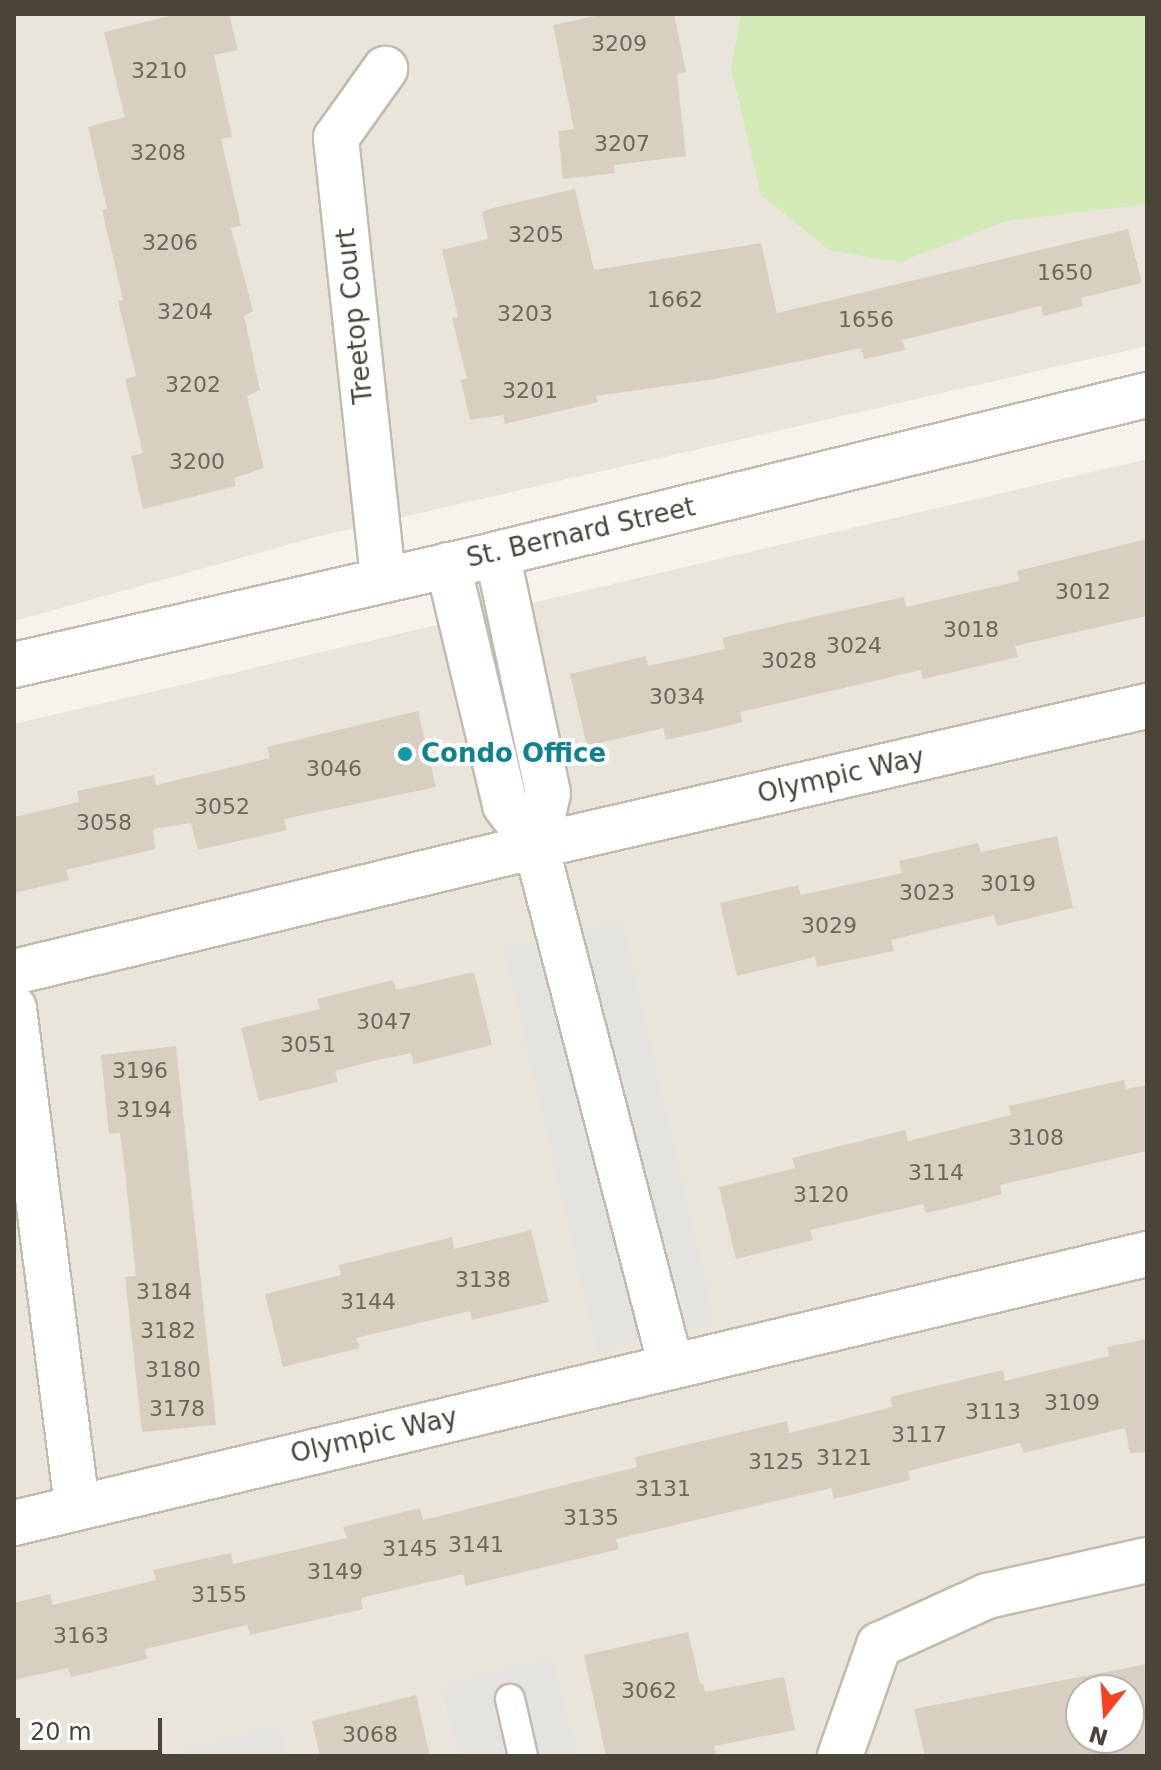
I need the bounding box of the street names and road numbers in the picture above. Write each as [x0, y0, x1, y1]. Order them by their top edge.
street label: Treetop Court [330, 227, 380, 405]
street label: St. Bernard Street [464, 492, 698, 574]
street label: Olympic Way [755, 742, 927, 810]
street label: Olympic Way [288, 1402, 460, 1470]

